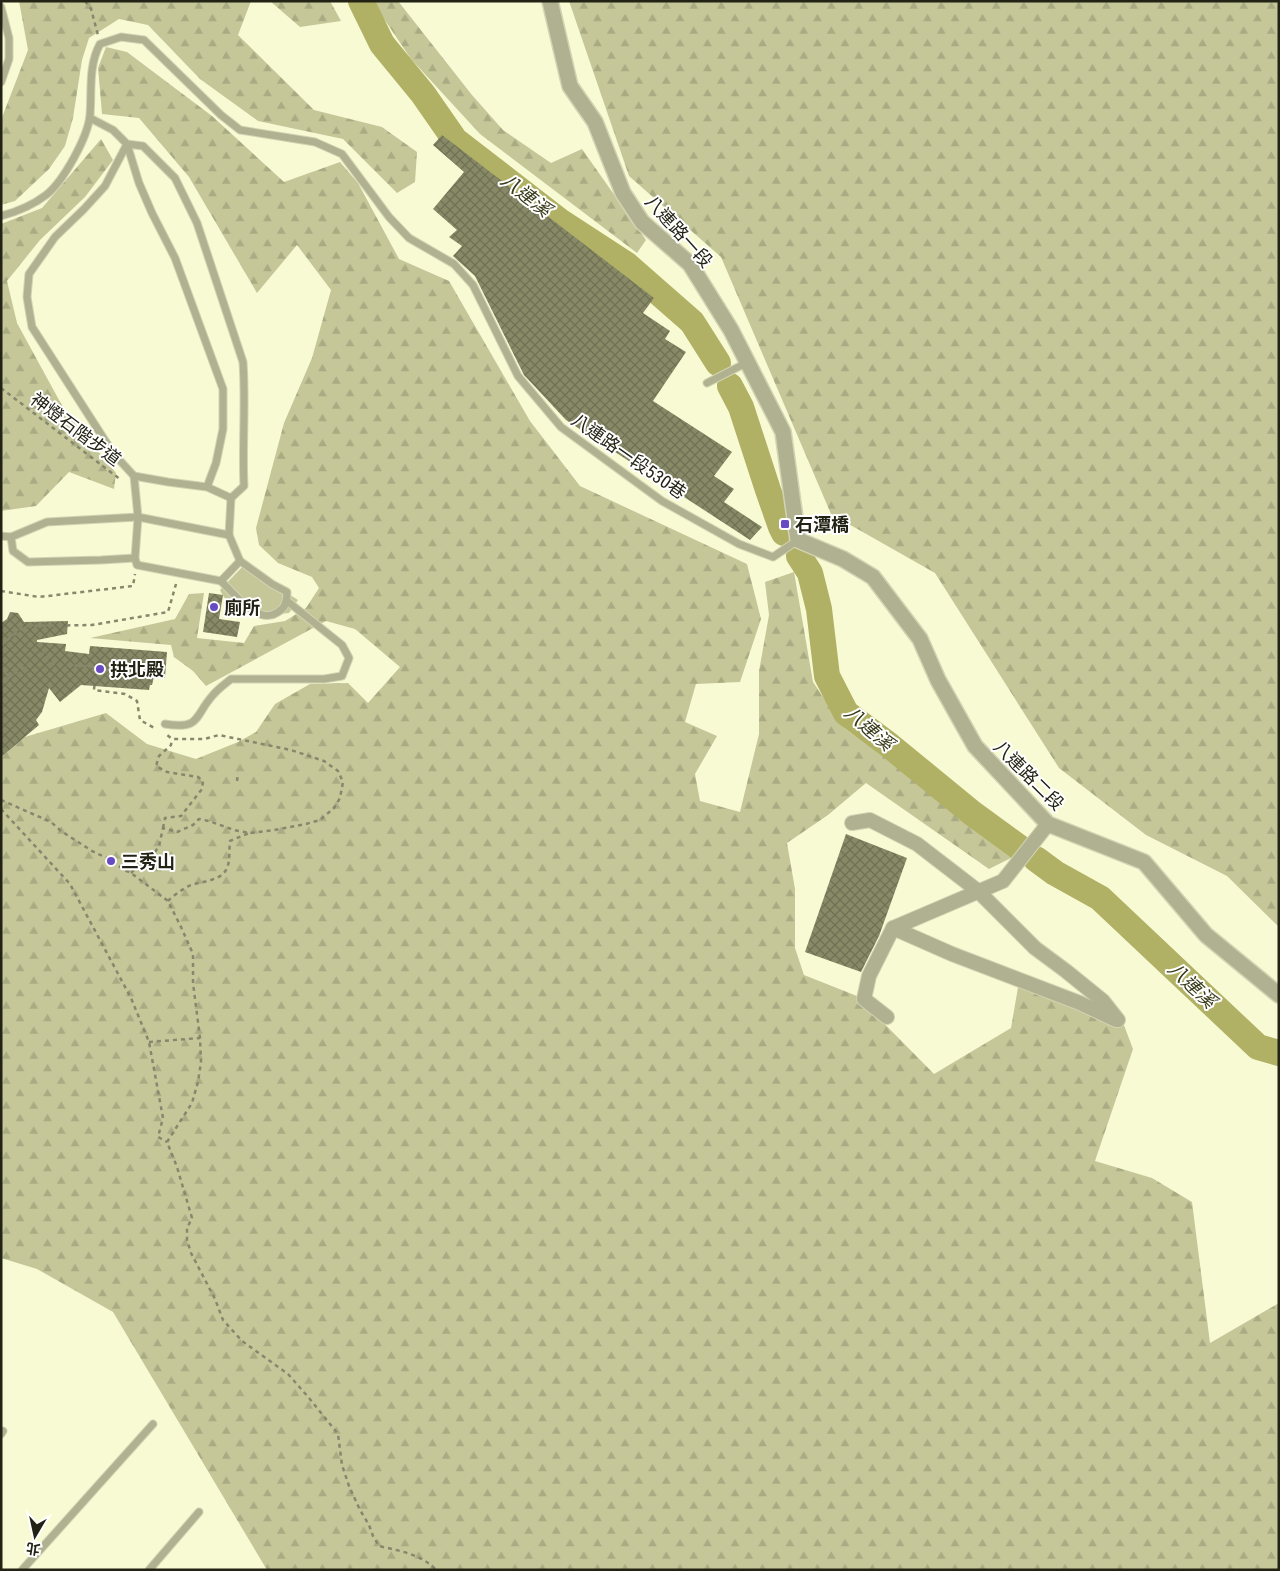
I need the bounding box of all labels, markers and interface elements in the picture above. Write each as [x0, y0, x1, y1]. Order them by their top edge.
water label: 八連溪 [496, 168, 558, 223]
street label: 八連路一段 [641, 191, 717, 271]
street label: 神燈石階步道 [27, 388, 125, 470]
street label: 八連路一段530巷 [568, 409, 690, 503]
place label: 石潭橋 [795, 514, 849, 535]
marker: 石潭橋 [779, 518, 791, 530]
place label: 廁所 [224, 597, 260, 618]
marker: 廁所 [208, 601, 220, 613]
place label: 拱北殿 [110, 659, 164, 680]
marker: 拱北殿 [94, 663, 106, 675]
water label: 八連溪 [840, 701, 900, 757]
street label: 八連路二段 [990, 736, 1068, 814]
place label: 三秀山 [121, 851, 175, 872]
marker: 三秀山 [105, 855, 117, 867]
water label: 八連溪 [1163, 957, 1223, 1015]
north arrow [10, 1511, 60, 1561]
text: 北 [25, 1540, 41, 1558]

